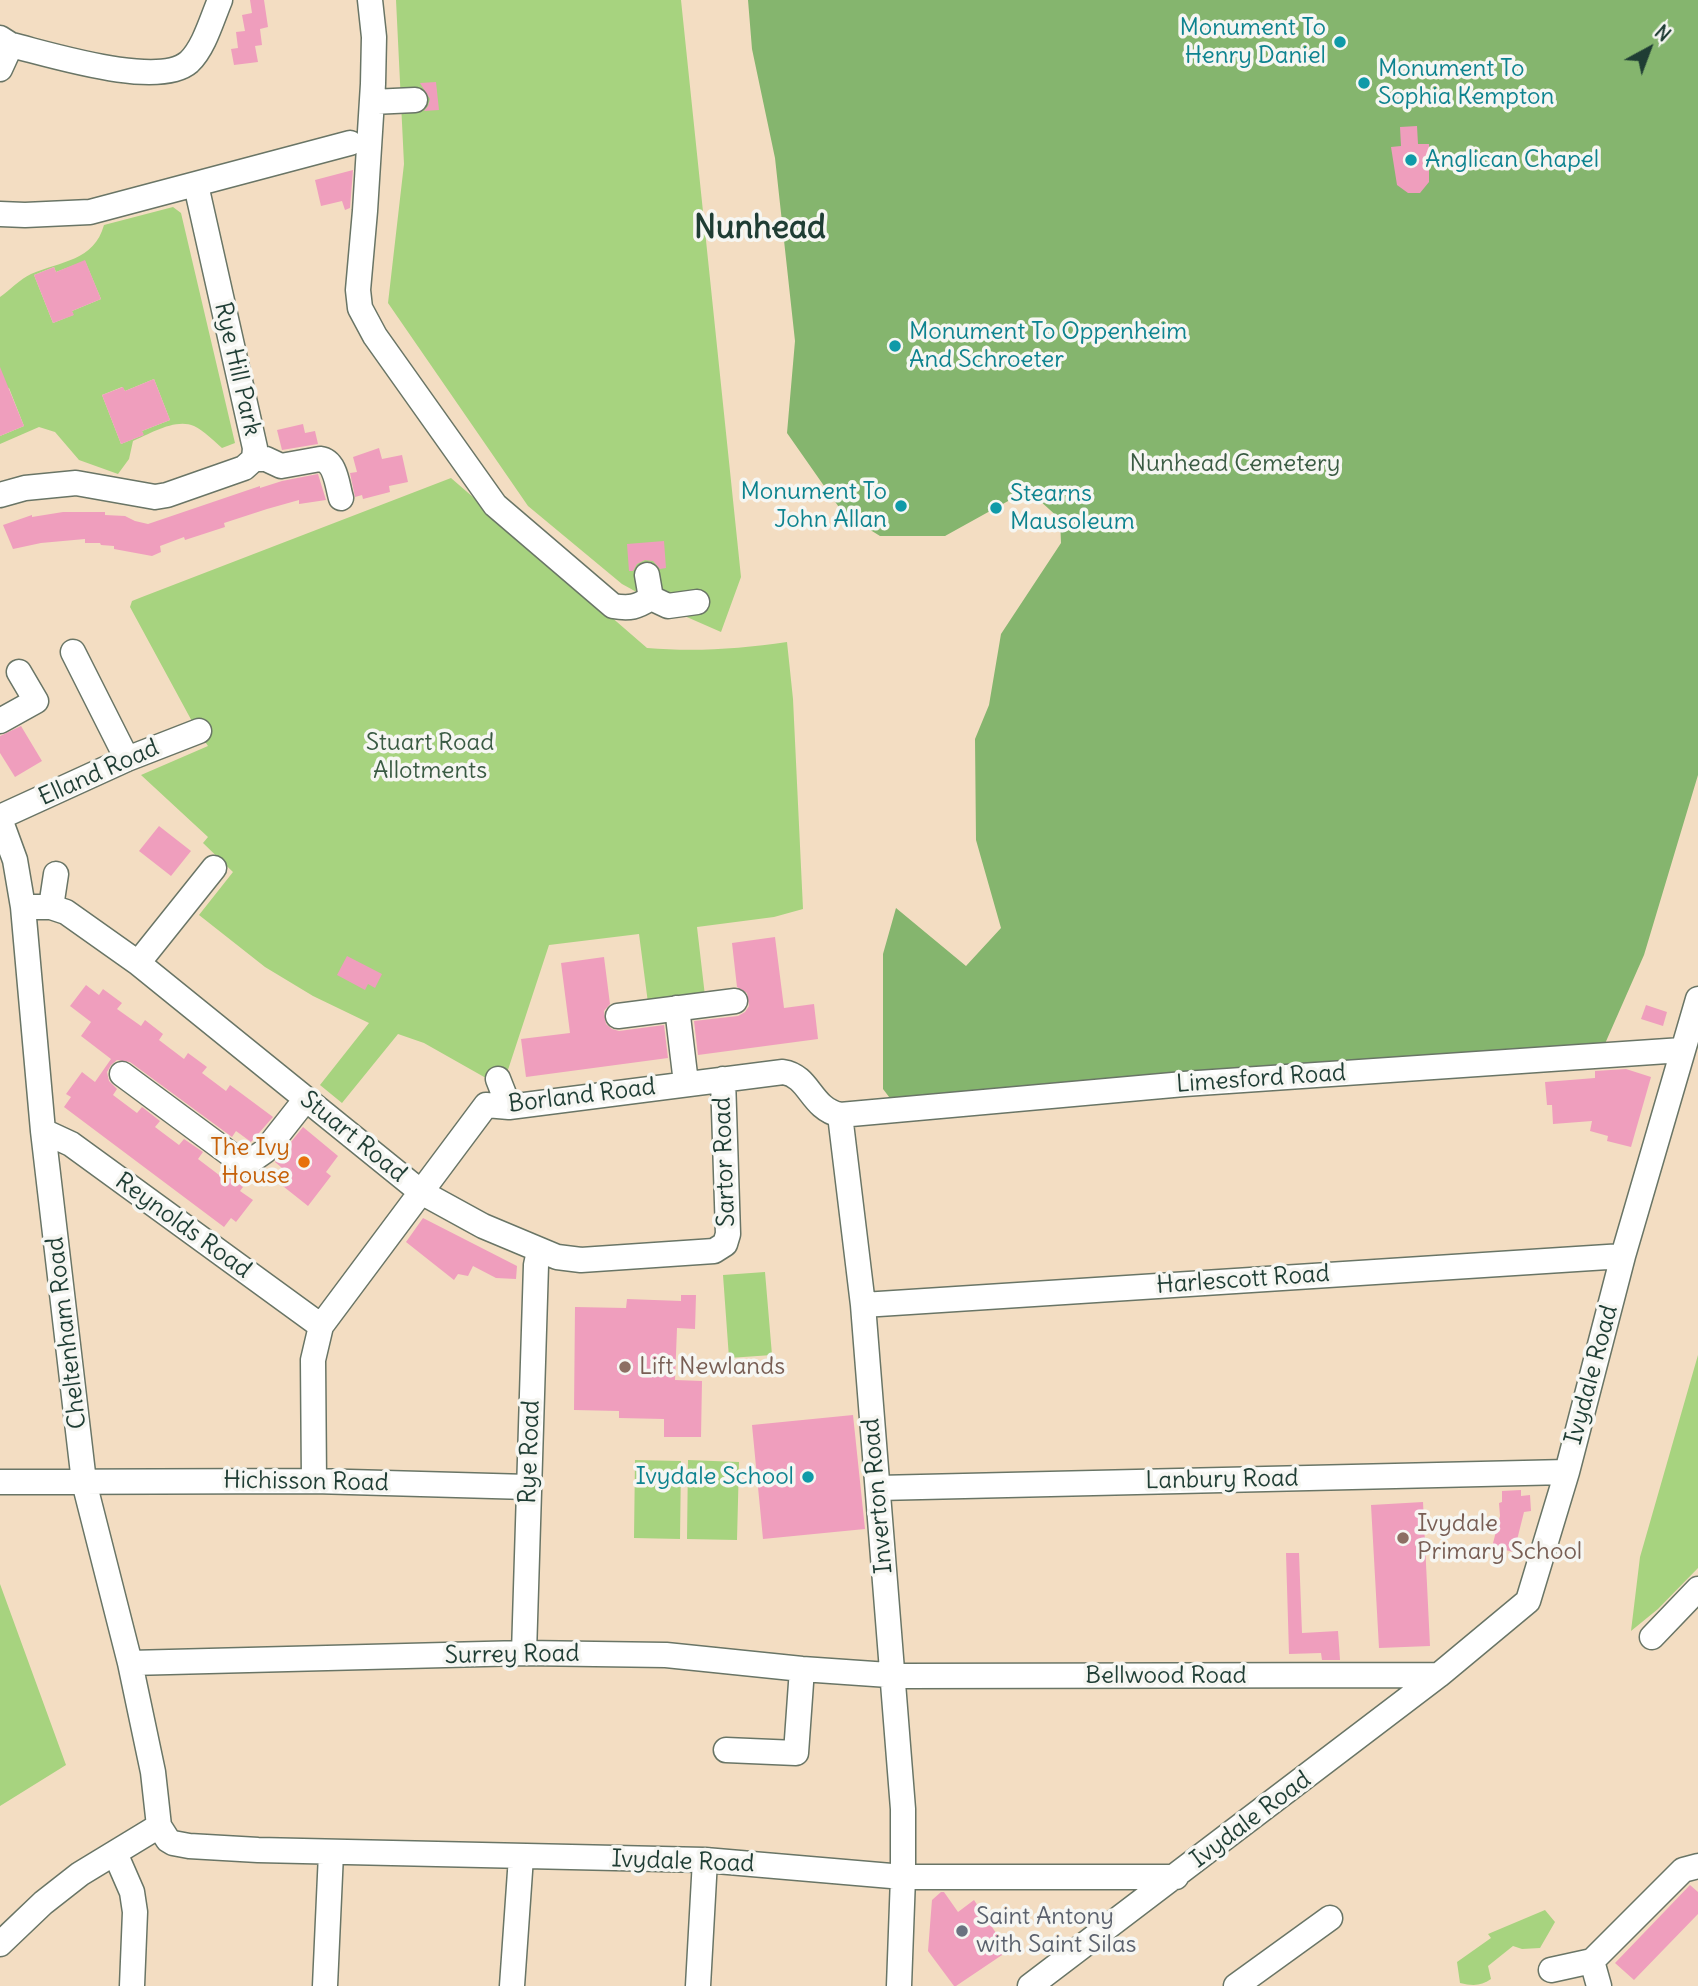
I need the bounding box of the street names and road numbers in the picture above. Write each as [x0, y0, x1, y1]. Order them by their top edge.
street label: Rye Hill Park [208, 299, 266, 439]
street label: Elland Road [34, 734, 164, 812]
street label: Limesford Road [1175, 1059, 1347, 1099]
street label: Borland Road [507, 1073, 657, 1119]
street label: Stuart Road [294, 1085, 412, 1189]
street label: Sartor Road [708, 1096, 742, 1228]
street label: Reynolds Road [109, 1167, 257, 1285]
street label: Cheltenham Road [41, 1235, 93, 1431]
street label: Harlescott Road [1155, 1260, 1331, 1300]
street label: Ivydale Road [1560, 1302, 1624, 1448]
street label: Rye Road [514, 1400, 546, 1504]
street label: Inverton Road [857, 1417, 899, 1575]
street label: Lanbury Road [1145, 1464, 1299, 1496]
street label: Hichisson Road [223, 1466, 389, 1498]
street label: Surrey Road [444, 1639, 580, 1671]
street label: Bellwood Road [1085, 1662, 1247, 1690]
street label: Ivydale Road [1185, 1765, 1317, 1875]
street label: Ivydale Road [611, 1845, 755, 1879]

